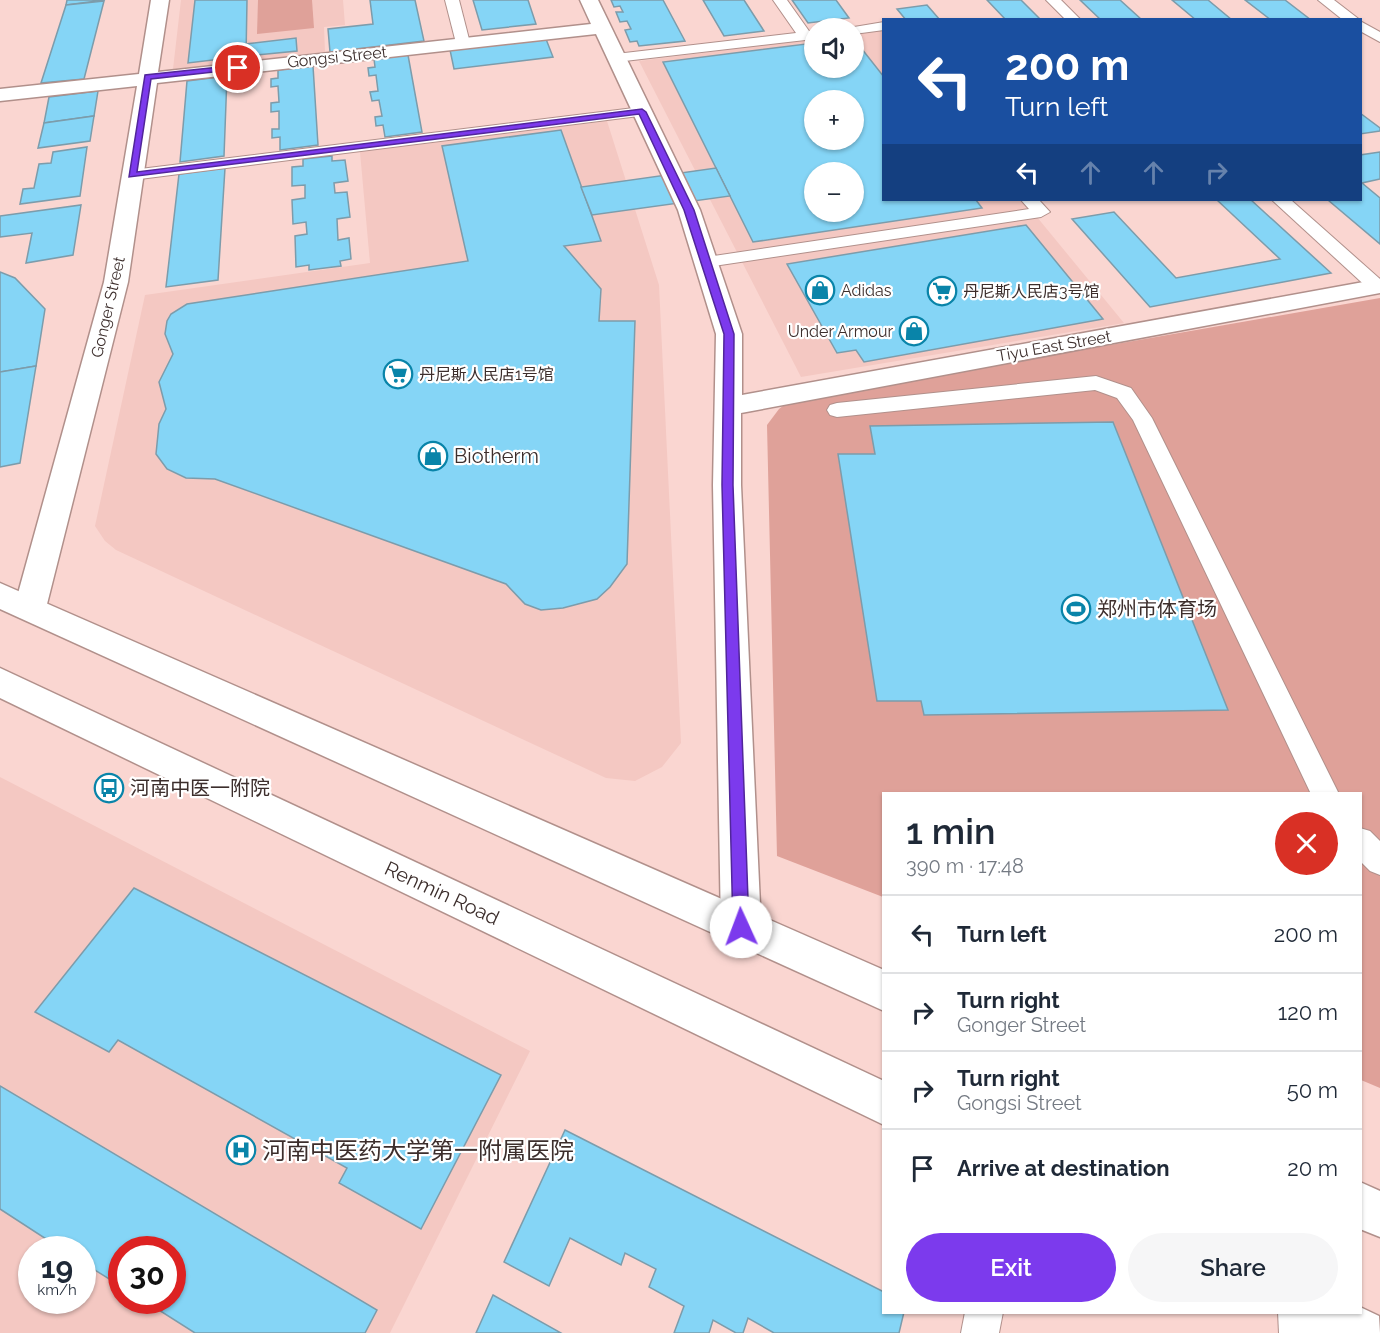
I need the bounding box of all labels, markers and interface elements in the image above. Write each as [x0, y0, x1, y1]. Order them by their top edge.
map controls [804, 18, 864, 222]
button: sound [804, 18, 864, 78]
text: 200 m [1005, 41, 1129, 90]
pin [212, 42, 263, 93]
street label: Gongsi Street [286, 42, 388, 72]
icon: left [906, 42, 984, 120]
icon: arrive [221, 51, 254, 84]
button: + [804, 90, 864, 150]
text: Turn left [1005, 91, 1108, 122]
icon: left [1011, 156, 1044, 189]
icon: ahead [1074, 156, 1107, 189]
icon: ahead [1137, 156, 1170, 189]
icon: right [1200, 156, 1233, 189]
button: − [804, 162, 864, 222]
street label: Gonger Street [87, 254, 129, 359]
shop icon: Adidas [804, 274, 836, 306]
supermarket icon: 丹尼斯人民店3号馆 [926, 275, 958, 307]
place label: Adidas [841, 281, 892, 300]
place label: 丹尼斯人民店3号馆 [963, 282, 1100, 301]
shop icon: Under Armour [898, 315, 930, 347]
place label: Under Armour [788, 322, 893, 341]
street label: Tiyu East Street [996, 327, 1113, 365]
supermarket icon: 丹尼斯人民店1号馆 [382, 358, 414, 390]
place label: 丹尼斯人民店1号馆 [419, 365, 554, 384]
shop icon: Biotherm [417, 440, 449, 472]
place label: Biotherm [454, 444, 539, 468]
sports icon: 郑州市体育场 [1060, 593, 1092, 625]
place label: 郑州市体育场 [1097, 597, 1217, 621]
bus stop icon: 河南中医一附院 [93, 772, 125, 804]
place label: 河南中医一附院 [130, 776, 270, 800]
text: 1 min [906, 810, 995, 852]
button: close [1275, 812, 1338, 875]
text: 390 m · 17:48 [906, 854, 1024, 878]
street label: Renmin Road [381, 856, 503, 930]
position arrow [709, 895, 773, 959]
icon: left [906, 918, 939, 951]
text: Turn left [957, 921, 1047, 947]
text: 200 m [1274, 921, 1338, 947]
text: Turn right [957, 987, 1060, 1013]
icon: right [906, 996, 939, 1029]
text: 120 m [1278, 999, 1338, 1025]
text: Gonger Street [957, 1013, 1086, 1037]
text: Turn right [957, 1065, 1060, 1091]
icon: right [906, 1074, 939, 1107]
text: 50 m [1287, 1077, 1338, 1103]
text: Gongsi Street [957, 1091, 1082, 1115]
hospital icon: 河南中医药大学第一附属医院 [225, 1134, 257, 1166]
place label: 河南中医药大学第一附属医院 [262, 1136, 574, 1165]
icon: arrive [906, 1152, 939, 1185]
text: Arrive at destination [957, 1155, 1170, 1181]
text: 20 m [1287, 1155, 1338, 1181]
button: Exit [906, 1233, 1116, 1302]
button: Share [1128, 1233, 1338, 1302]
speed limit sign: 30 [108, 1236, 186, 1314]
text: 19 [41, 1250, 73, 1285]
text: km/h [37, 1281, 77, 1299]

